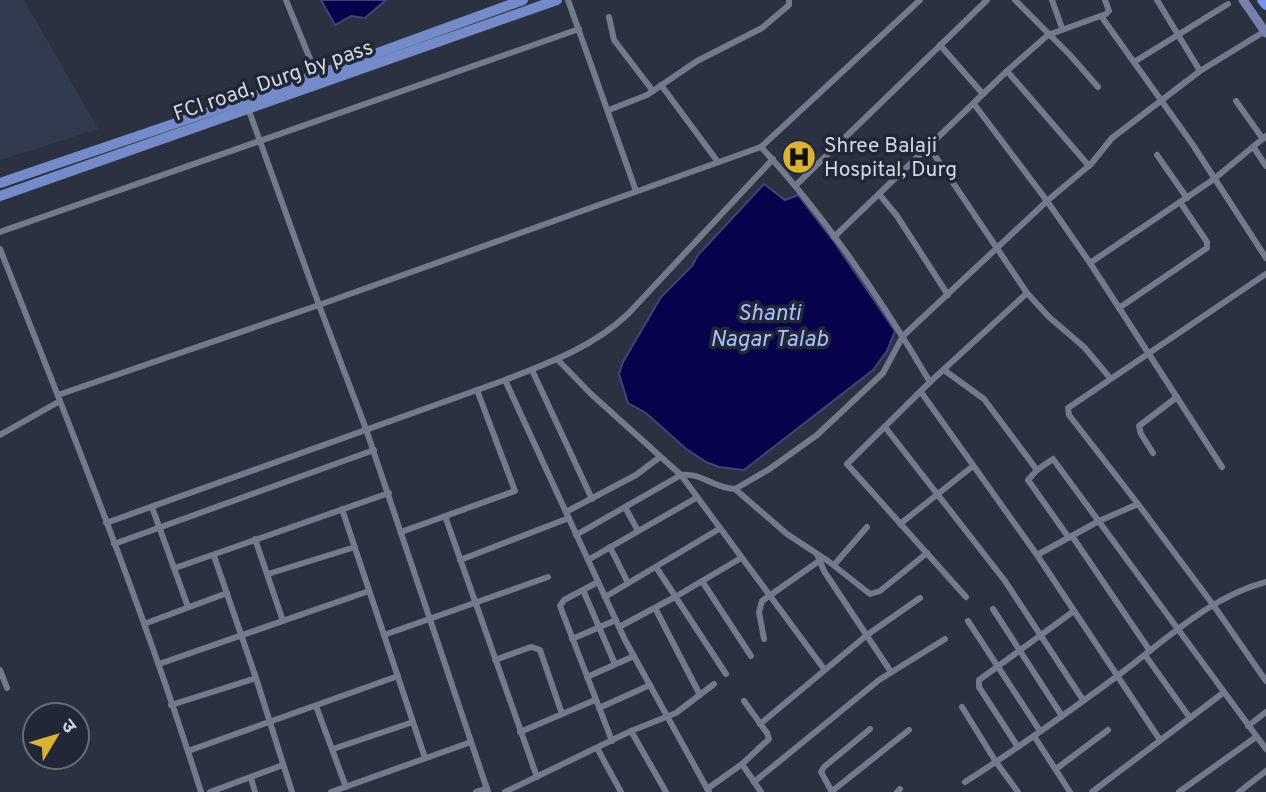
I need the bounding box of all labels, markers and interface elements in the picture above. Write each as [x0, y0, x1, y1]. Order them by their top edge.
street label: FCI road, Durg by pass [170, 35, 377, 128]
place label: Shree Balaji Hospital, Durg [824, 133, 957, 184]
hospital icon: Shree Balaji Hospital, Durg [780, 138, 818, 176]
water label: Shanti Nagar Talab [710, 300, 829, 355]
north arrow [21, 701, 91, 771]
text: उ [55, 715, 81, 739]

